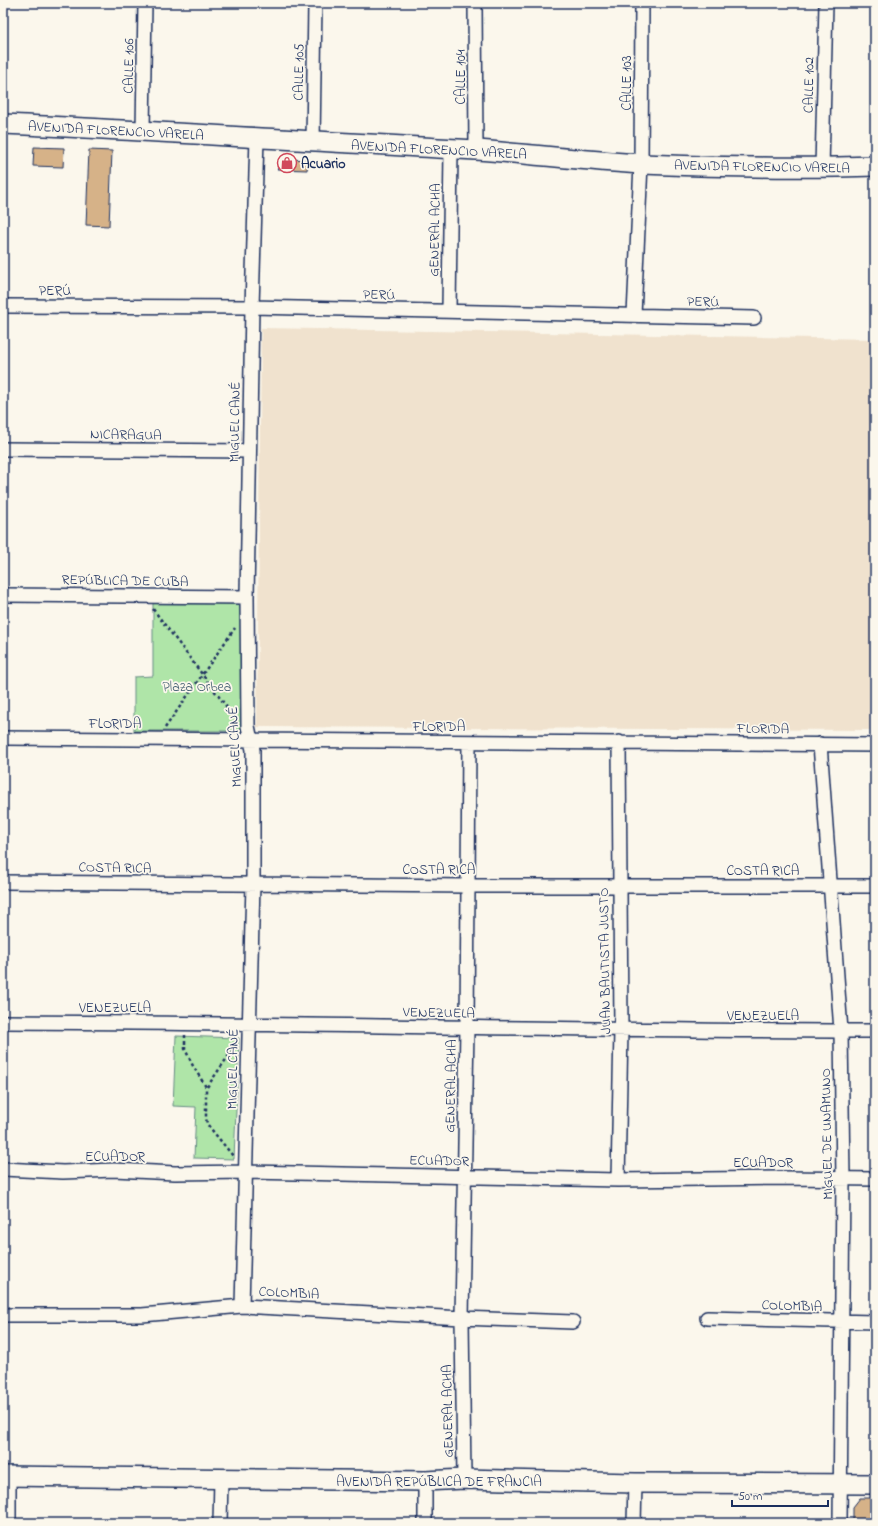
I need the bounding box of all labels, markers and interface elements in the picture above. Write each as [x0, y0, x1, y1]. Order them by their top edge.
street label: CALLE 106 [119, 38, 140, 94]
street label: CALLE 105 [289, 43, 310, 101]
street label: CALLE 104 [451, 49, 472, 104]
street label: CALLE 103 [617, 55, 638, 110]
street label: CALLE 102 [799, 57, 820, 113]
street label: AVENIDA FLORENCIO VARELA [27, 116, 204, 147]
street label: AVENIDA FLORENCIO VARELA [350, 135, 527, 166]
shop icon: Acuario [276, 152, 298, 174]
place label: Acuario [301, 154, 346, 175]
street label: AVENIDA FLORENCIO VARELA [674, 155, 850, 180]
street label: GENERAL ACHA [424, 183, 447, 277]
street label: PERÚ [39, 281, 71, 302]
street label: PERÚ [363, 285, 395, 306]
street label: PERÚ [687, 292, 719, 313]
street label: MIGUEL CANÉ [224, 381, 247, 463]
street label: NICARAGUA [90, 424, 162, 447]
street label: REPÚBLICA DE CUBA [61, 570, 189, 593]
park label: Plaza Orbea [163, 677, 231, 698]
street label: MIGUEL CANÉ [223, 706, 248, 788]
street label: FLORIDA [88, 714, 141, 735]
street label: FLORIDA [412, 717, 465, 738]
street label: FLORIDA [736, 719, 789, 740]
street label: COSTA RICA [78, 857, 152, 880]
street label: COSTA RICA [403, 860, 475, 881]
street label: COSTA RICA [727, 861, 799, 882]
street label: JUAN BAUTISTA JUSTO [594, 888, 617, 1034]
street label: VENEZUELA [78, 998, 151, 1019]
street label: VENEZUELA [402, 1002, 475, 1025]
street label: VENEZUELA [726, 1006, 799, 1027]
street label: MIGUEL CANÉ [222, 1028, 245, 1110]
street label: GENERAL ACHA [440, 1039, 463, 1133]
street label: MIGUEL DE UNAMUNO [816, 1068, 839, 1200]
street label: ECUADOR [85, 1147, 145, 1168]
street label: ECUADOR [409, 1150, 469, 1173]
street label: ECUADOR [733, 1153, 793, 1174]
street label: COLOMBIA [258, 1281, 320, 1306]
street label: COLOMBIA [761, 1295, 823, 1318]
street label: GENERAL ACHA [437, 1364, 460, 1458]
street label: AVENIDA REPÚBLICA DE FRANCIA [336, 1472, 542, 1493]
scale bar [732, 1482, 828, 1508]
text: 50 m [738, 1488, 762, 1506]

